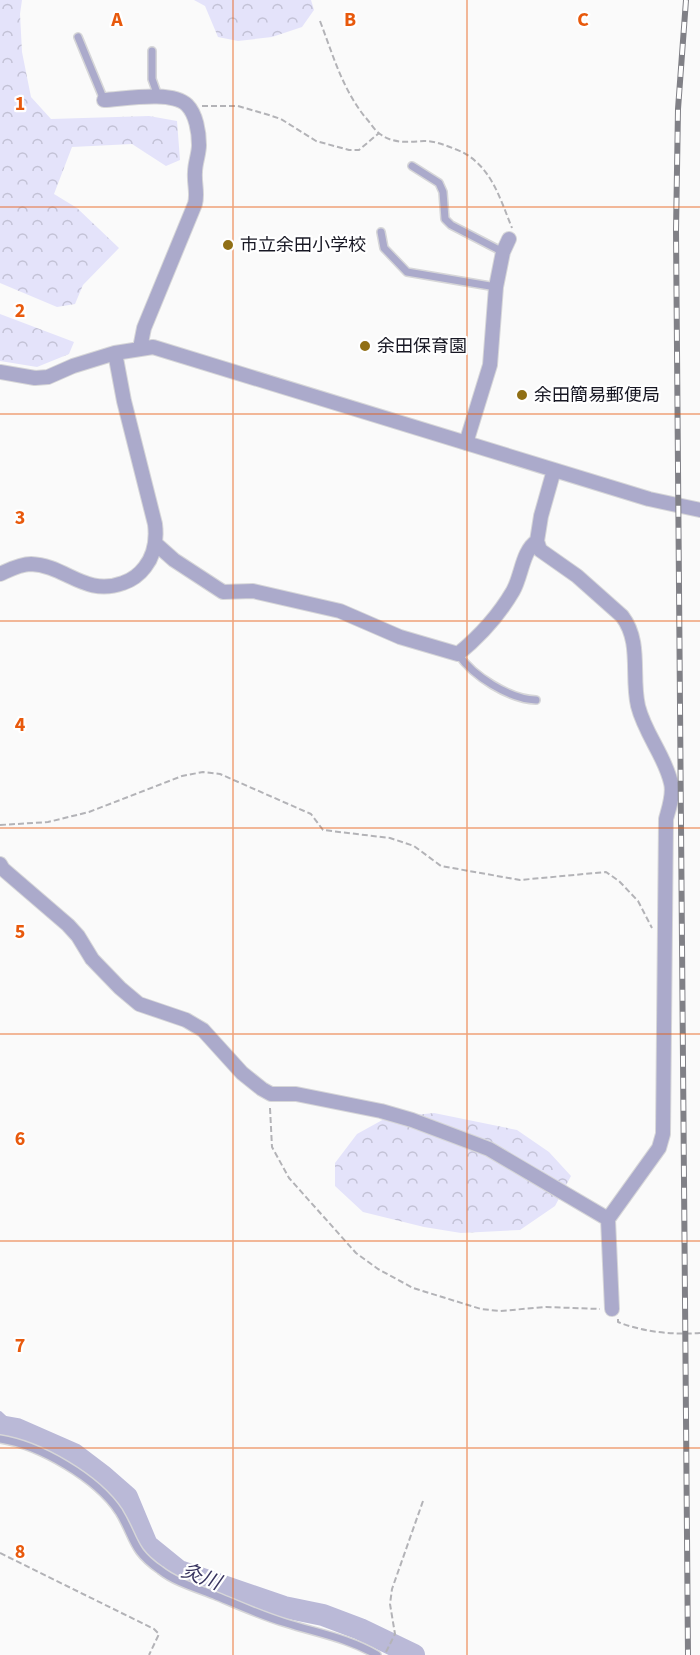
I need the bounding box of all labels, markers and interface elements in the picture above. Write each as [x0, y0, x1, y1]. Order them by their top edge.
text: A [110, 6, 123, 34]
text: B [344, 6, 356, 34]
text: C [577, 6, 589, 34]
text: 1 [15, 90, 25, 118]
place label: 市立余田小学校 [240, 233, 366, 258]
marker: 市立余田小学校 [221, 238, 235, 252]
text: 2 [15, 297, 25, 325]
place label: 余田保育園 [377, 334, 467, 359]
marker: 余田保育園 [358, 339, 372, 353]
place label: 余田簡易郵便局 [534, 383, 660, 408]
marker: 余田簡易郵便局 [515, 388, 529, 402]
text: 3 [15, 504, 25, 532]
text: 4 [15, 711, 26, 739]
text: 5 [15, 918, 25, 946]
text: 6 [15, 1125, 25, 1153]
text: 7 [15, 1332, 25, 1360]
text: 8 [15, 1538, 25, 1566]
water label: 灸川 [177, 1557, 227, 1598]

